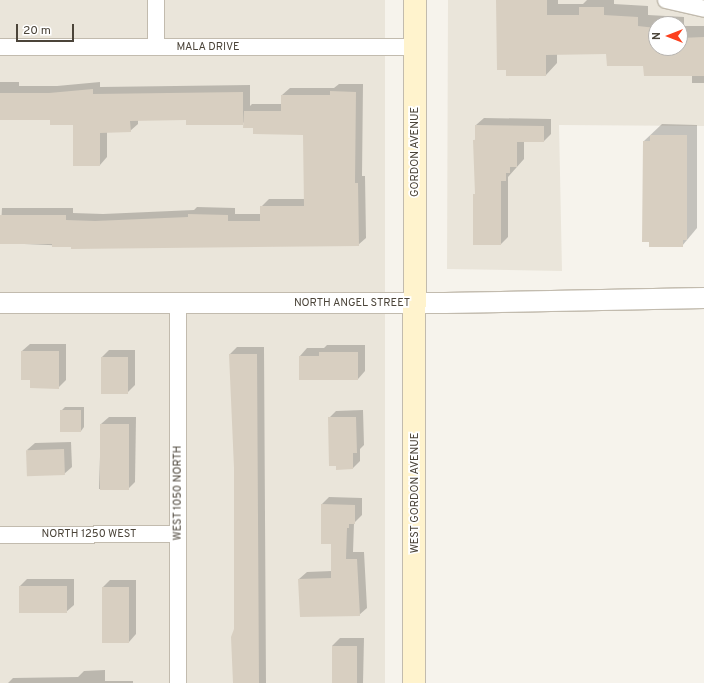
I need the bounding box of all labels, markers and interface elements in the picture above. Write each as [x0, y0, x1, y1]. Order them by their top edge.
scale bar [18, 16, 76, 42]
north arrow [648, 16, 688, 56]
text: 20 m [23, 23, 51, 39]
text: N [650, 32, 664, 40]
street label: MALA DRIVE [176, 40, 240, 54]
street label: GORDON AVENUE [408, 107, 422, 197]
street label: NORTH ANGEL STREET [294, 296, 410, 310]
street label: WEST GORDON AVENUE [408, 432, 422, 554]
street label: WEST 1050 NORTH [171, 445, 185, 541]
street label: NORTH 1250 WEST [41, 527, 137, 541]

